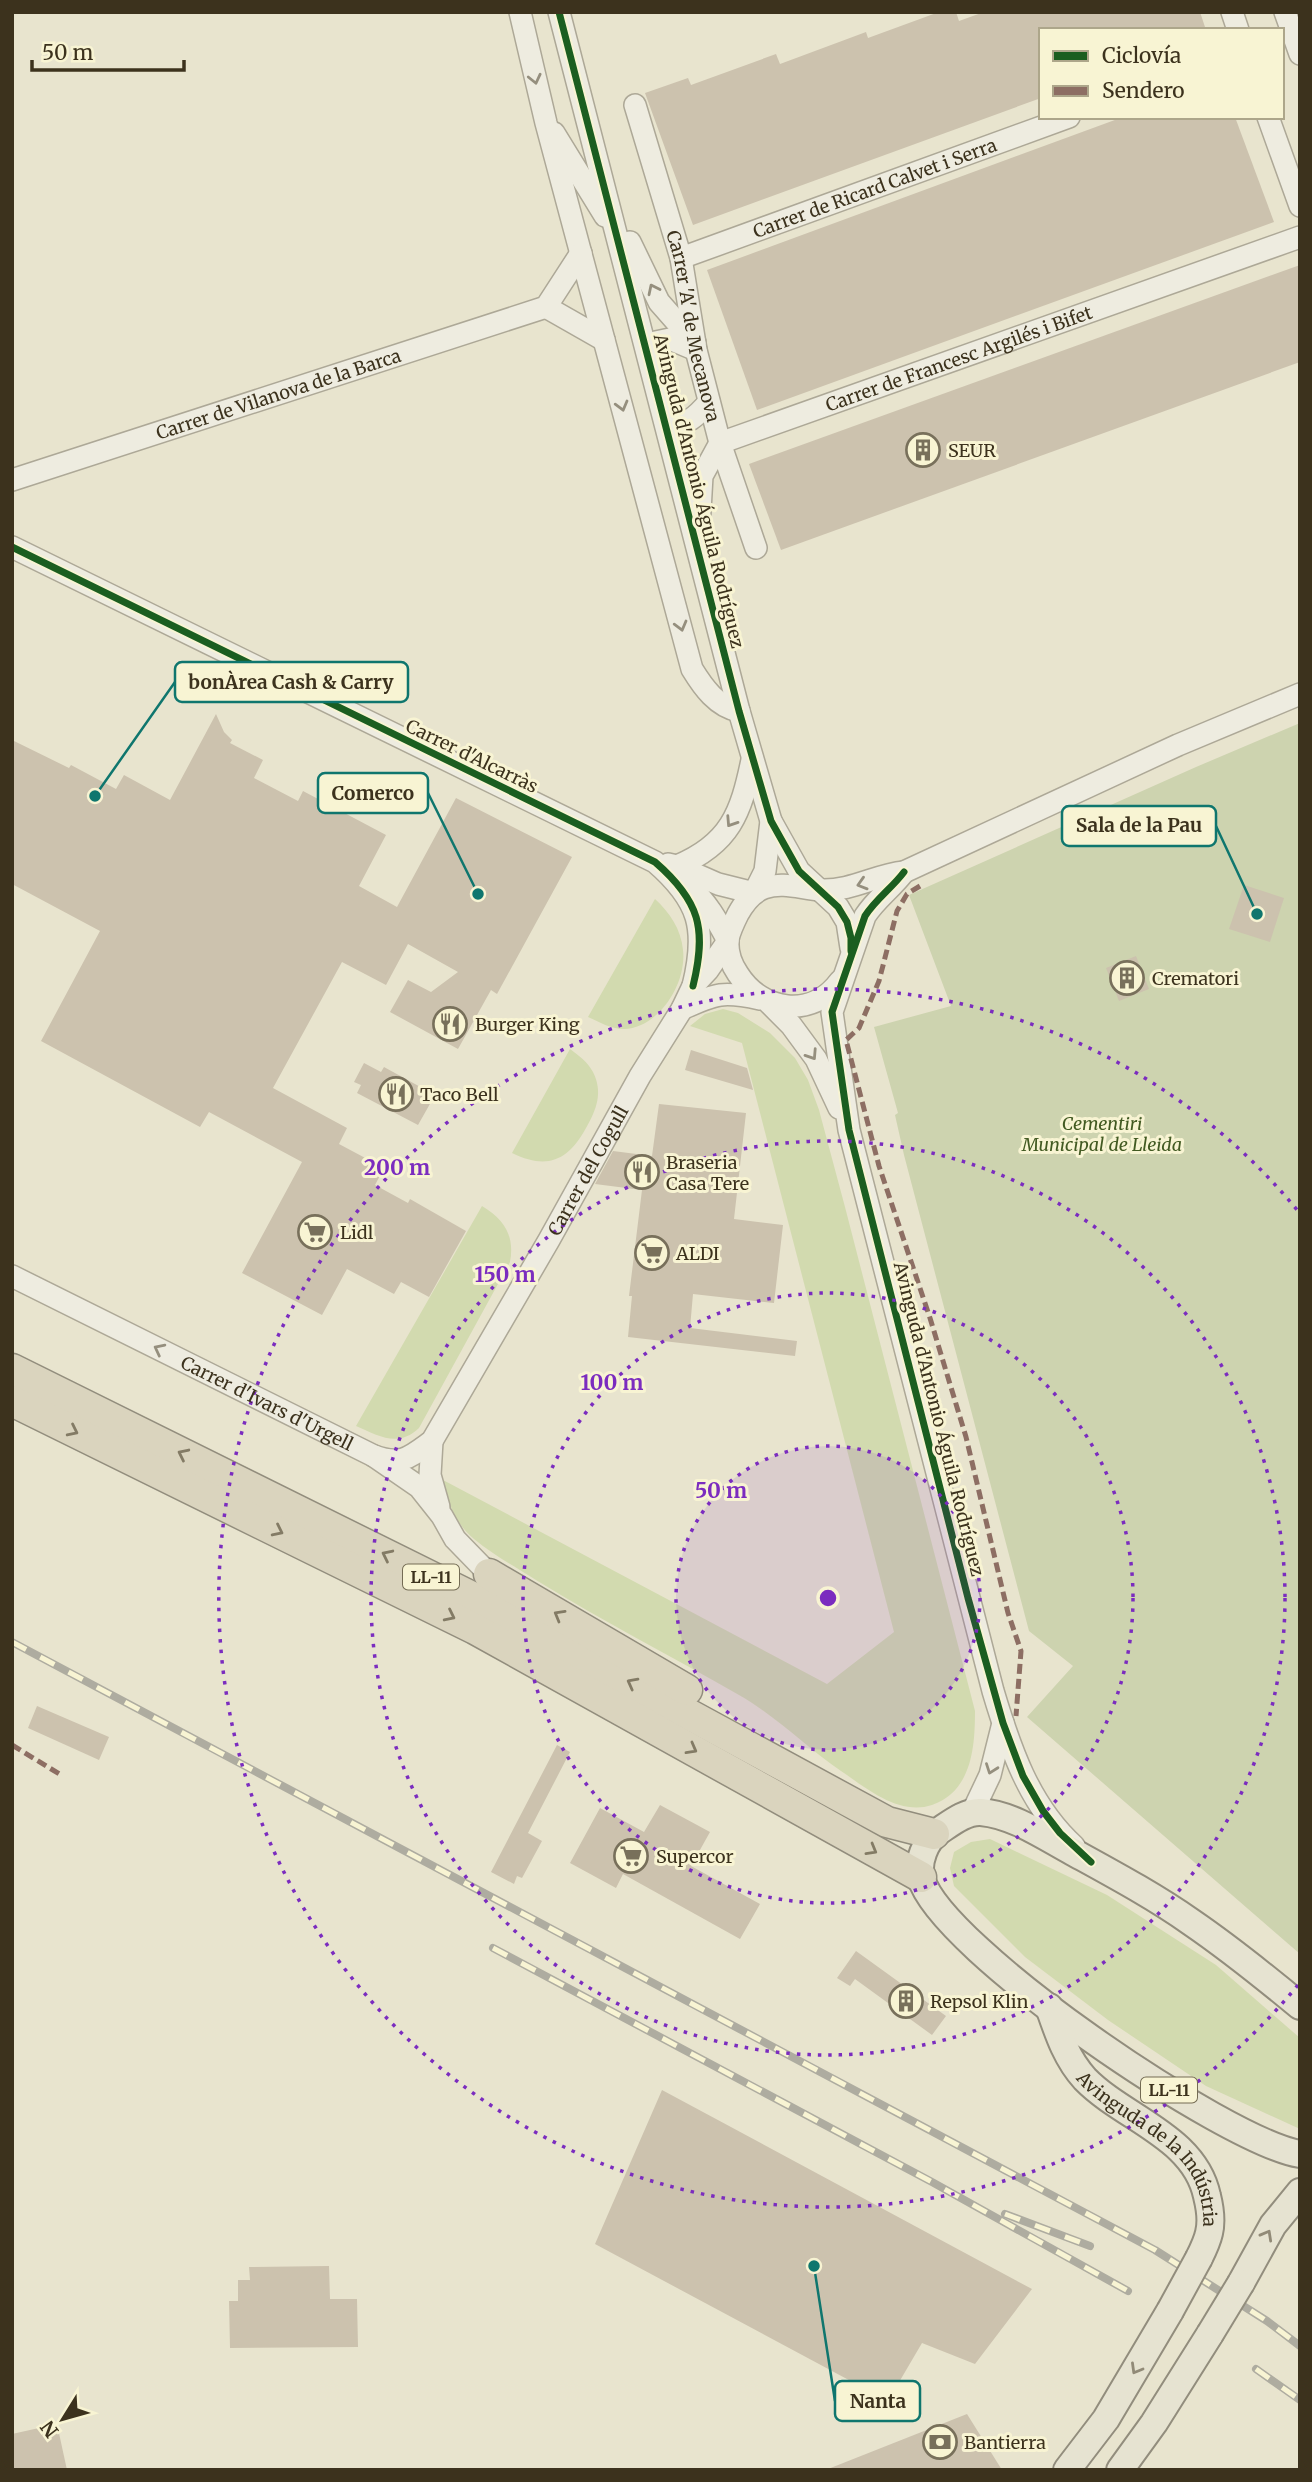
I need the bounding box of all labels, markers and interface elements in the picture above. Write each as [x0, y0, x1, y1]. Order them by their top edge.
scale bar [32, 28, 184, 72]
legend [1039, 28, 1284, 119]
text: 50 m [42, 39, 93, 66]
text: Ciclovía [1102, 42, 1181, 69]
one-way arrow [527, 73, 541, 85]
text: Sendero [1102, 77, 1185, 104]
street label: Carrer de Ricard Calvet i Serra [750, 133, 1000, 242]
street label: Carrer 'A' de Mecanova [662, 227, 726, 425]
one-way arrow [647, 284, 661, 296]
street label: Carrer de Francesc Argilés i Bifet [822, 300, 1095, 416]
street label: Avinguda d'Antonio Águila Rodríguez [649, 330, 749, 651]
street label: Carrer de Vilanova de la Barca [153, 343, 404, 444]
one-way arrow [613, 400, 628, 412]
building icon: SEUR [904, 431, 942, 469]
place label: SEUR [948, 439, 996, 462]
one-way arrow [672, 620, 687, 632]
callout: bonÀrea Cash & Carry [175, 662, 408, 702]
text: bonÀrea Cash & Carry [188, 670, 394, 694]
street label: Carrer d'Alcarràs [402, 714, 542, 798]
callout: Comerco [318, 773, 428, 813]
text: Comerco [332, 781, 414, 805]
callout: Sala de la Pau [1062, 806, 1216, 846]
text: Sala de la Pau [1076, 813, 1202, 837]
one-way arrow [727, 814, 740, 827]
one-way arrow [856, 875, 868, 890]
building icon: Crematori [1108, 959, 1146, 997]
place label: Crematori [1152, 967, 1239, 990]
restaurant icon: Burger King [431, 1005, 469, 1043]
place label: Burger King [475, 1013, 580, 1036]
one-way arrow [804, 1047, 817, 1060]
restaurant icon: Taco Bell [377, 1075, 415, 1113]
place label: Taco Bell [420, 1083, 499, 1106]
street label: Carrer del Cogull [542, 1101, 633, 1239]
park label: Cementiri Municipal de Lleida [1021, 1112, 1182, 1156]
place label: Braseria Casa Tere [666, 1151, 749, 1195]
restaurant icon: Braseria Casa Tere [623, 1153, 661, 1191]
text: 200 m [364, 1154, 430, 1181]
supermarket icon: Lidl [296, 1213, 334, 1251]
place label: Lidl [340, 1221, 374, 1244]
supermarket icon: ALDI [633, 1234, 671, 1272]
place label: ALDI [675, 1242, 720, 1265]
street label: Avinguda d'Antonio Águila Rodríguez [889, 1258, 989, 1579]
text: 150 m [474, 1261, 536, 1288]
one-way arrow [154, 1343, 166, 1357]
street label: Carrer d'Ivars d'Urgell [177, 1350, 358, 1456]
text: 100 m [581, 1369, 643, 1396]
one-way arrow [66, 1423, 78, 1437]
one-way arrow [178, 1448, 190, 1462]
text: 50 m [695, 1477, 747, 1504]
one-way arrow [271, 1523, 283, 1537]
one-way arrow [382, 1549, 394, 1563]
road number: LL-11 [403, 1564, 459, 1590]
centre of rings [816, 1586, 840, 1610]
one-way arrow [443, 1608, 455, 1622]
one-way arrow [553, 1611, 566, 1624]
one-way arrow [627, 1678, 639, 1691]
one-way arrow [685, 1741, 697, 1754]
one-way arrow [985, 1763, 999, 1775]
supermarket icon: Supercor [612, 1837, 650, 1875]
one-way arrow [865, 1842, 878, 1855]
place label: Supercor [656, 1845, 734, 1868]
building icon: Repsol Klin [887, 1982, 925, 2020]
place label: Repsol Klin [930, 1990, 1029, 2013]
street label: Avinguda de la Indústria [1071, 2066, 1222, 2228]
road number: LL-11 [1141, 2078, 1197, 2102]
one-way arrow [1259, 2230, 1272, 2243]
one-way arrow [1131, 2362, 1144, 2375]
callout: Nanta [835, 2381, 920, 2421]
north arrow [28, 2384, 98, 2454]
text: Nanta [850, 2389, 907, 2413]
text: N [35, 2416, 64, 2442]
bank icon: Bantierra [921, 2423, 959, 2461]
place label: Bantierra [964, 2431, 1046, 2454]

